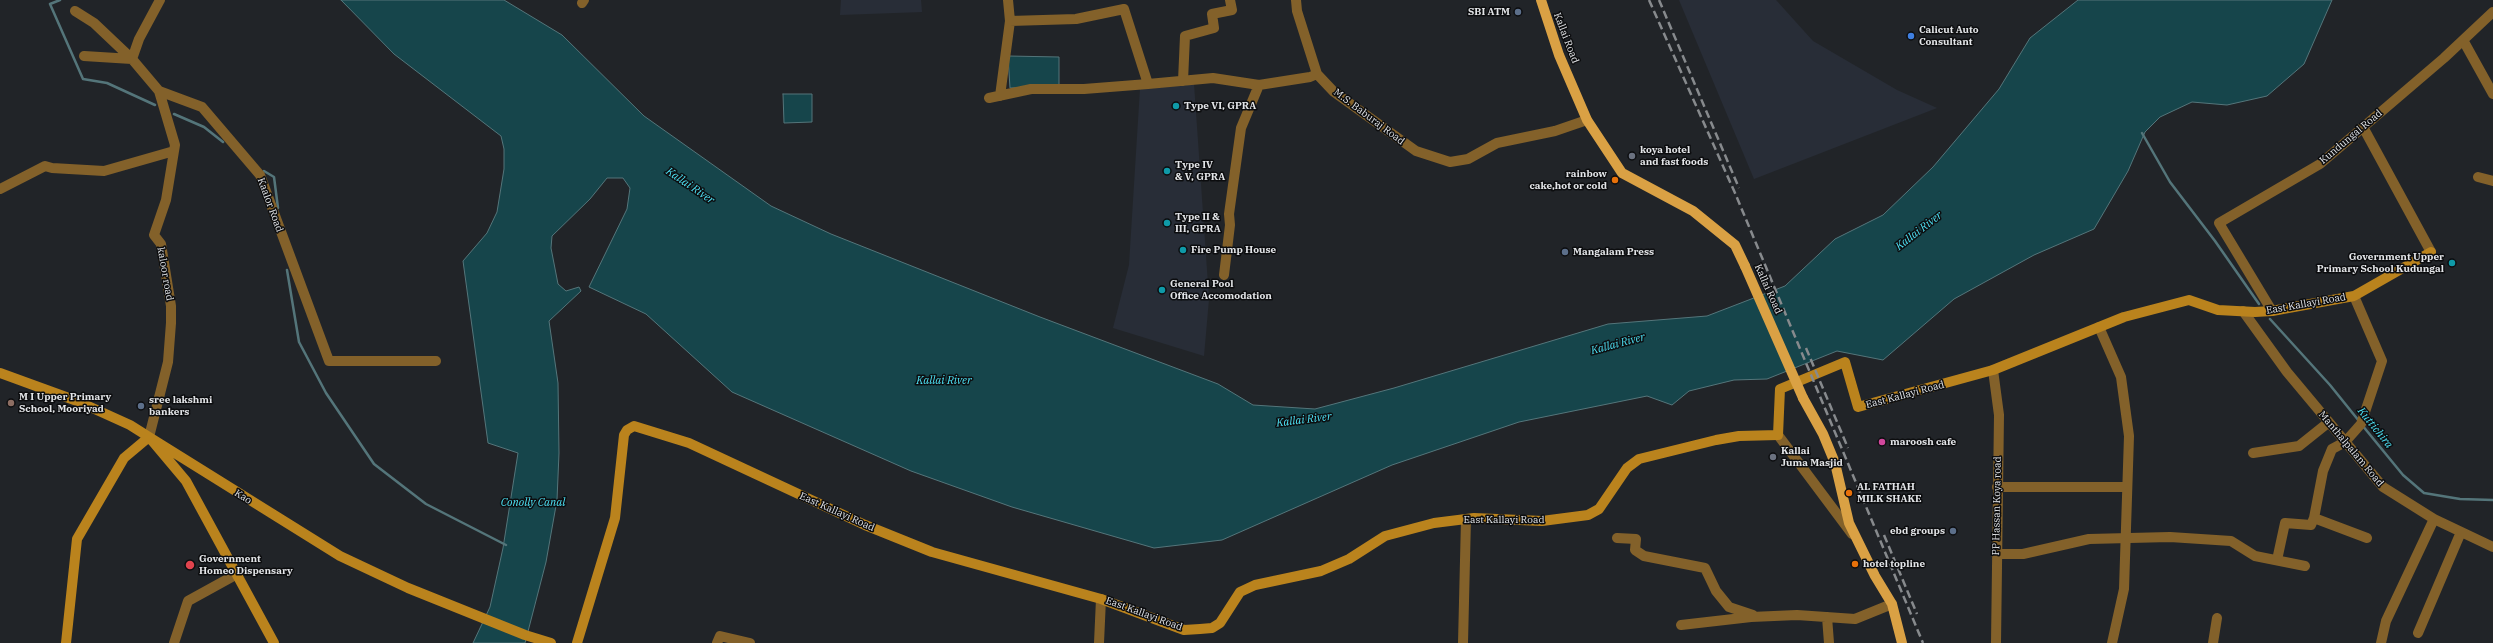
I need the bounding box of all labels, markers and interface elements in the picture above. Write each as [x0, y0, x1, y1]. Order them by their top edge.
place label: SBI ATM [1468, 6, 1510, 18]
marker: SBI ATM [1513, 7, 1523, 17]
street label: Kallai Road [1551, 11, 1581, 65]
place label: Calicut Auto Consultant [1919, 24, 1979, 48]
marker: Calicut Auto Consultant [1906, 31, 1916, 41]
street label: M.S. Baburaj Road [1331, 86, 1407, 148]
place label: Type VI, GPRA [1184, 100, 1256, 112]
marker: Type VI, GPRA [1171, 101, 1181, 111]
street label: Kundungal Road [2317, 107, 2385, 167]
place label: koya hotel and fast foods [1640, 144, 1708, 168]
marker: koya hotel and fast foods [1627, 151, 1637, 161]
place label: Type IV & V, GPRA [1175, 159, 1225, 182]
water label: Kallai River [663, 165, 717, 207]
marker: Type IV & V, GPRA [1162, 166, 1172, 176]
place label: rainbow cake,hot or cold [1529, 168, 1607, 192]
marker: rainbow cake,hot or cold [1610, 175, 1620, 185]
street label: Kaalor Road [255, 176, 285, 234]
water label: Kallai River [1893, 209, 1945, 253]
place label: Type II & III, GPRA [1175, 211, 1221, 234]
marker: Type II & III, GPRA [1162, 218, 1172, 228]
place label: Fire Pump House [1191, 244, 1276, 256]
marker: Fire Pump House [1178, 245, 1188, 255]
street label: kaloor road [154, 246, 176, 302]
place label: Mangalam Press [1573, 246, 1654, 258]
marker: Mangalam Press [1560, 247, 1570, 257]
place label: Government Upper Primary School Kudungal [2317, 251, 2444, 274]
marker: Government Upper Primary School Kudungal [2447, 258, 2457, 268]
street label: Kallai Road [1752, 262, 1784, 316]
place label: General Pool Office Accomodation [1170, 278, 1272, 302]
marker: General Pool Office Accomodation [1157, 285, 1167, 295]
street label: East Kallayi Road [2265, 291, 2347, 317]
water label: Kallai River [1590, 330, 1646, 358]
water label: Kallai River [916, 374, 972, 388]
street label: East Kallayi Road [1864, 379, 1946, 411]
place label: M I Upper Primary School, Mooriyad [19, 391, 111, 414]
place label: sree lakshmi bankers [149, 394, 212, 418]
marker: M I Upper Primary School, Mooriyad [6, 398, 16, 408]
marker: sree lakshmi bankers [136, 401, 146, 411]
water label: Kuttichira [2355, 405, 2395, 451]
street label: Manthalpalam Road [2316, 409, 2386, 489]
water label: Kallai River [1276, 410, 1332, 430]
place label: maroosh cafe [1890, 436, 1956, 448]
marker: maroosh cafe [1877, 437, 1887, 447]
place label: Kallai Juma Masjid [1781, 445, 1843, 468]
marker: Kallai Juma Masjid [1768, 452, 1778, 462]
street label: PP Hassan Koya road [1990, 456, 2004, 556]
place label: AL FATHAH MILK SHAKE [1857, 481, 1922, 504]
street label: Kao [232, 487, 254, 507]
marker: AL FATHAH MILK SHAKE [1844, 488, 1854, 498]
street label: East Kallayi Road [798, 490, 876, 534]
water label: Conolly Canal [501, 496, 565, 510]
street label: East Kallayi Road [1464, 514, 1544, 526]
place label: ebd groups [1890, 525, 1945, 537]
marker: ebd groups [1948, 526, 1958, 536]
place label: Government Homeo Dispensary [199, 553, 293, 576]
place label: hotel topline [1863, 558, 1925, 570]
marker: Government Homeo Dispensary [184, 559, 196, 571]
marker: hotel topline [1850, 559, 1860, 569]
street label: East Kallayi Road [1104, 595, 1184, 633]

